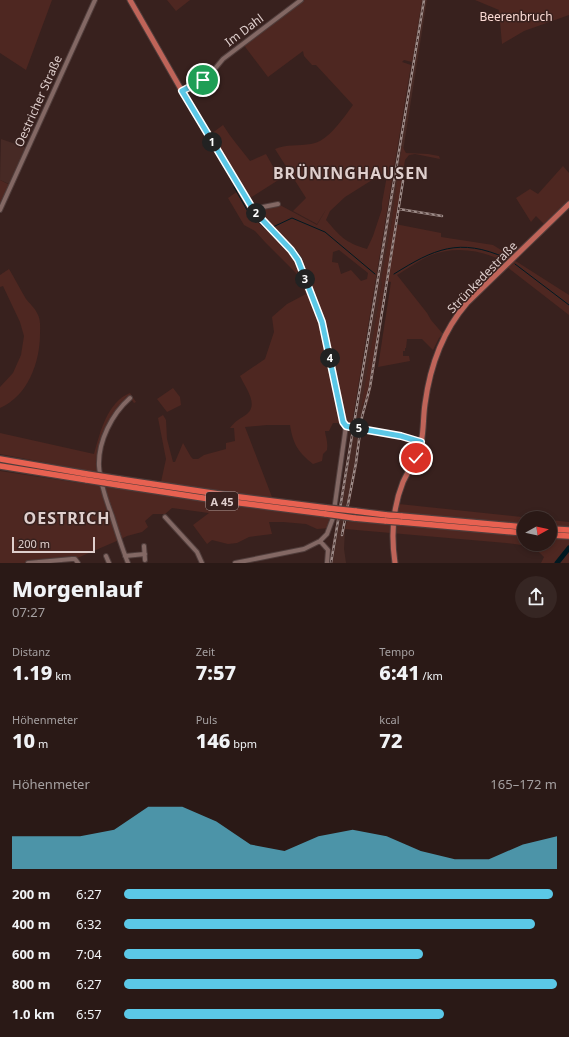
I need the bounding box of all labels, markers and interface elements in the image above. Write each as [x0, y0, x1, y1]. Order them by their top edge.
park label: Beerenbruch [479, 8, 553, 25]
street label: Im Dahl [221, 10, 267, 50]
street label: Oestricher Straße [10, 52, 66, 150]
pin [186, 63, 220, 97]
icon: arrive [192, 69, 214, 91]
pin: 1 [202, 132, 222, 152]
text: 1 [209, 134, 215, 149]
district label: BRÜNINGHAUSEN [273, 162, 429, 184]
pin: 2 [246, 203, 266, 223]
text: 2 [253, 205, 259, 220]
street label: Strünkedestraße [443, 237, 521, 317]
pin: 3 [295, 269, 315, 289]
text: 3 [302, 271, 308, 286]
pin: 4 [320, 348, 340, 368]
text: 4 [327, 350, 333, 365]
pin: 5 [349, 418, 369, 438]
text: 5 [356, 420, 362, 435]
pin [399, 441, 433, 475]
icon: check [405, 447, 427, 469]
road number: A 45 [206, 492, 238, 510]
district label: OESTRICH [24, 507, 110, 529]
north arrow [517, 511, 557, 551]
map controls [517, 511, 557, 551]
scale bar [12, 535, 95, 554]
text: 200 m [18, 536, 50, 551]
text: Morgenlauf [12, 573, 142, 603]
button: share [515, 576, 557, 618]
text: 07:27 [12, 603, 45, 621]
text: Distanz [12, 644, 50, 659]
text: Zeit [196, 644, 215, 659]
text: Tempo [379, 644, 415, 659]
text: 1.19 [12, 659, 52, 686]
text: 7:57 [196, 659, 236, 686]
text: 6:41 [379, 659, 420, 686]
text: km [52, 668, 71, 683]
text: /km [420, 668, 443, 683]
text: Höhenmeter [12, 712, 78, 727]
text: Puls [196, 712, 217, 727]
text: kcal [379, 712, 400, 727]
text: 10 [12, 727, 35, 754]
text: 146 [196, 727, 230, 754]
text: 72 [379, 727, 402, 754]
text: m [35, 736, 48, 751]
text: bpm [230, 736, 257, 751]
text: Höhenmeter [12, 775, 90, 793]
text: 165–172 m [490, 775, 557, 793]
text: 200 m [12, 885, 50, 903]
text: 6:27 [76, 885, 102, 903]
text: 400 m [12, 915, 50, 933]
text: 6:32 [76, 915, 102, 933]
text: 600 m [12, 945, 50, 963]
text: 7:04 [76, 945, 102, 963]
text: 800 m [12, 975, 50, 993]
text: 6:27 [76, 975, 102, 993]
text: 1.0 km [12, 1005, 55, 1023]
text: 6:57 [76, 1005, 102, 1023]

